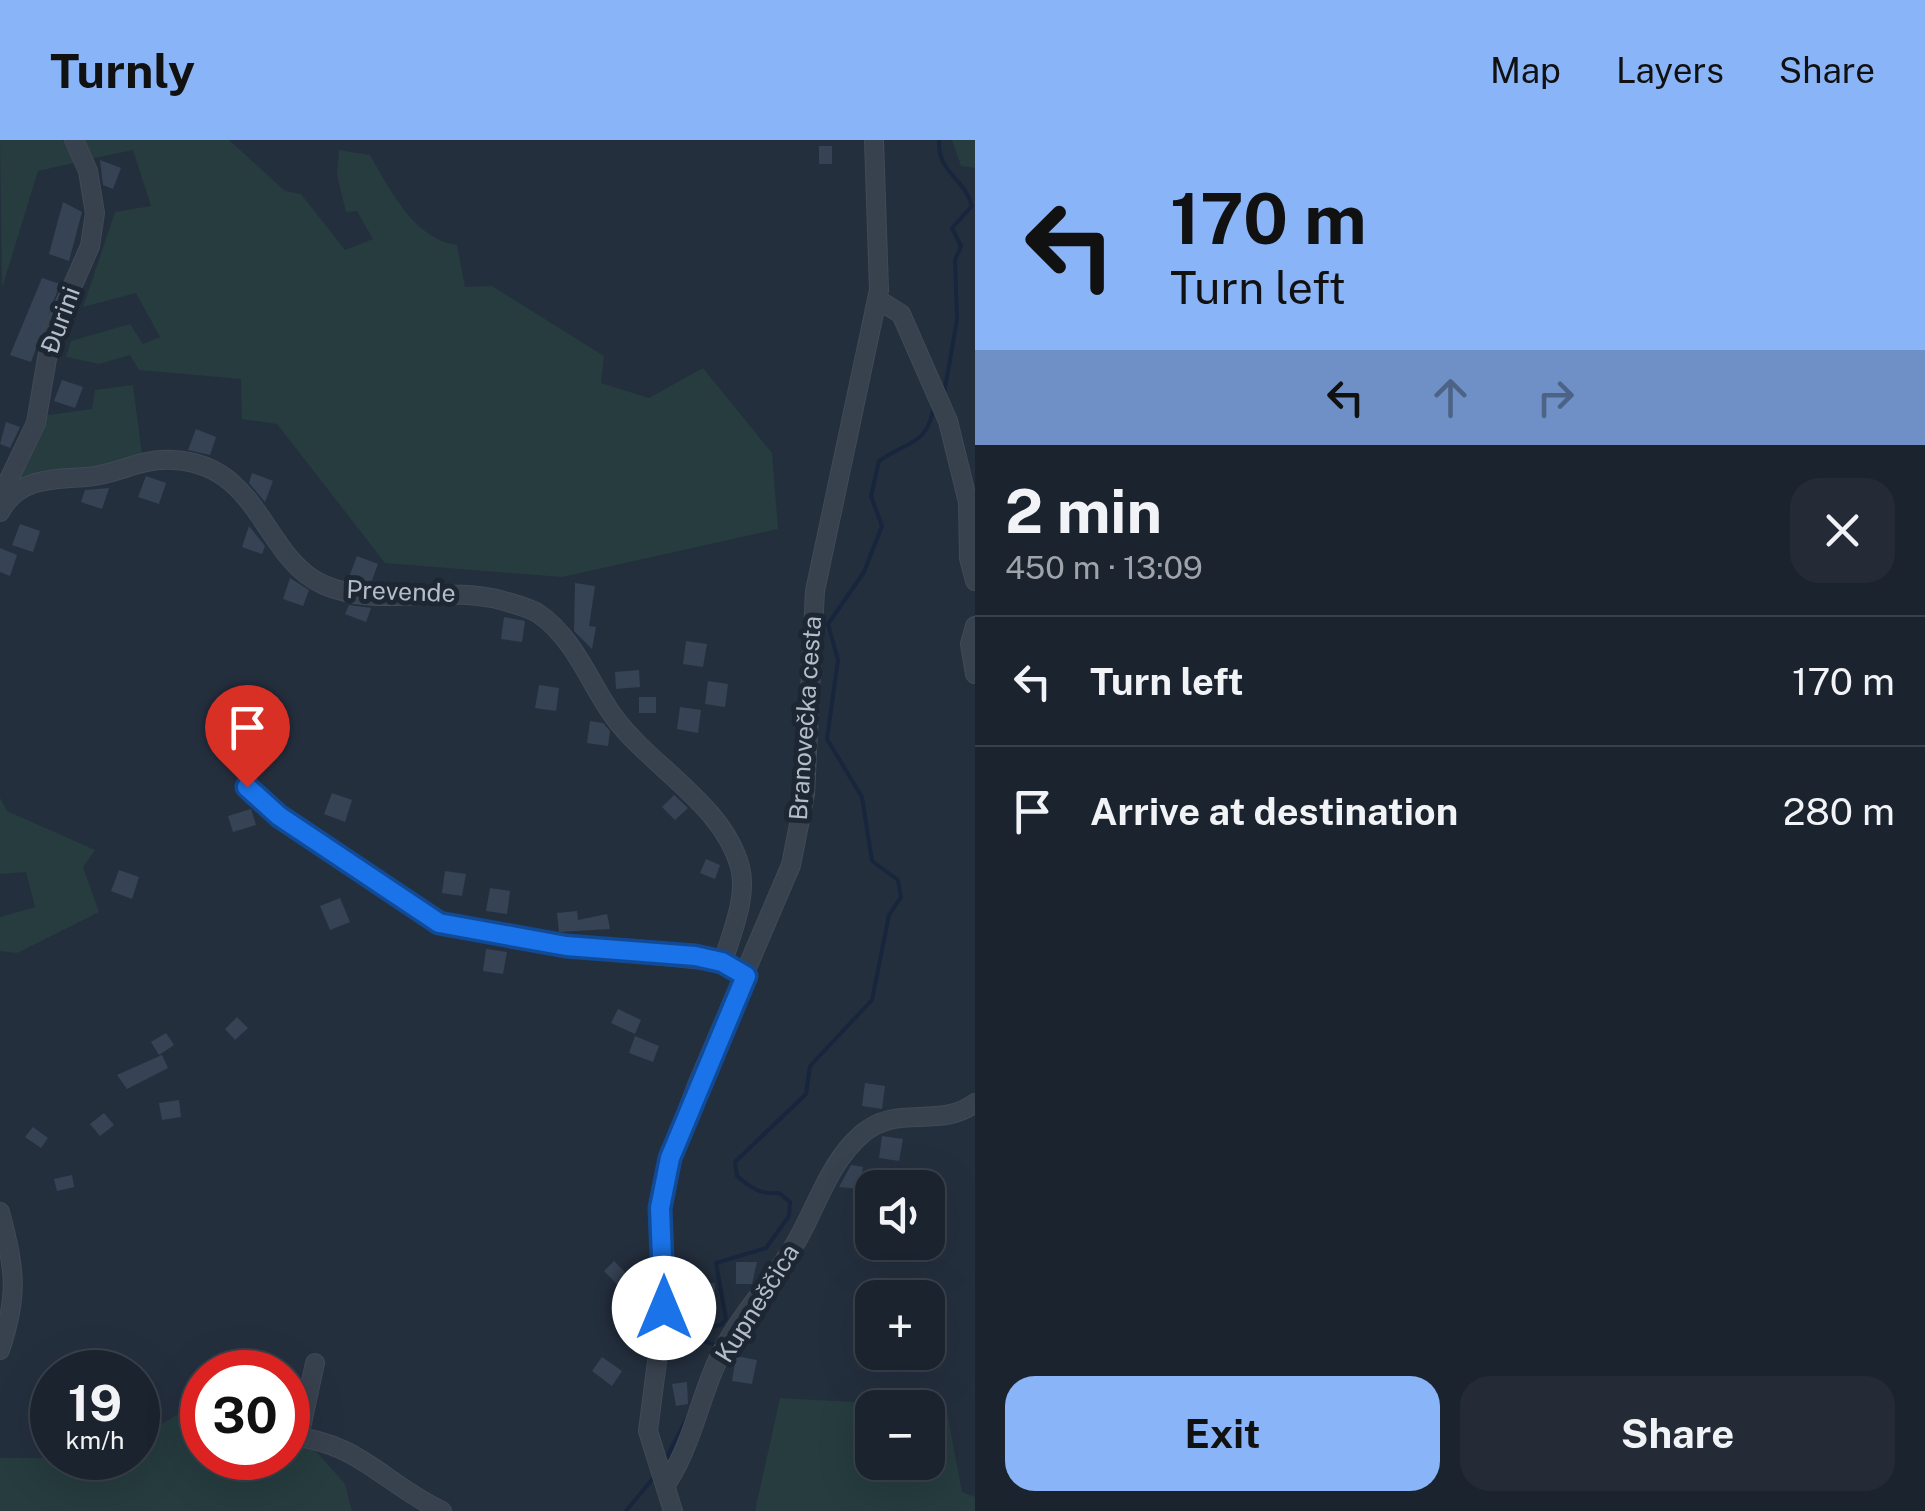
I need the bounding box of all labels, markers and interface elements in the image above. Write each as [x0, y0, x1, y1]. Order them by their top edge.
text: Turnly [50, 42, 195, 99]
text: Map [1490, 50, 1561, 91]
text: Layers [1616, 50, 1724, 91]
text: Share [1779, 50, 1875, 91]
text: 170 m [1170, 177, 1367, 260]
icon: left [1005, 180, 1135, 310]
text: Turn left [1170, 261, 1346, 314]
street label: Đurini [34, 282, 86, 358]
icon: left [1318, 370, 1373, 425]
icon: ahead [1423, 370, 1478, 425]
icon: right [1528, 370, 1583, 425]
text: 2 min [1005, 476, 1162, 547]
button: close [1790, 478, 1895, 583]
text: 450 m · 13:09 [1005, 549, 1203, 586]
street label: Prevende [346, 574, 456, 608]
street label: Branovečka cesta [783, 615, 827, 821]
icon: left [1005, 654, 1060, 709]
text: Turn left [1090, 659, 1244, 704]
text: 170 m [1792, 659, 1895, 704]
pin [205, 685, 290, 788]
icon: arrive [220, 700, 275, 755]
icon: arrive [1005, 784, 1060, 839]
text: Arrive at destination [1090, 789, 1458, 834]
text: 280 m [1783, 789, 1895, 834]
map controls [855, 1170, 945, 1480]
button: sound [855, 1170, 945, 1260]
street label: Kupneščica [709, 1238, 805, 1368]
position arrow [612, 1256, 716, 1360]
button: + [855, 1280, 945, 1370]
speed limit sign: 30 [180, 1350, 310, 1480]
text: 19 [68, 1373, 122, 1432]
button: Exit [1005, 1376, 1440, 1491]
button: Share [1460, 1376, 1895, 1491]
button: − [855, 1390, 945, 1480]
text: km/h [66, 1425, 124, 1455]

